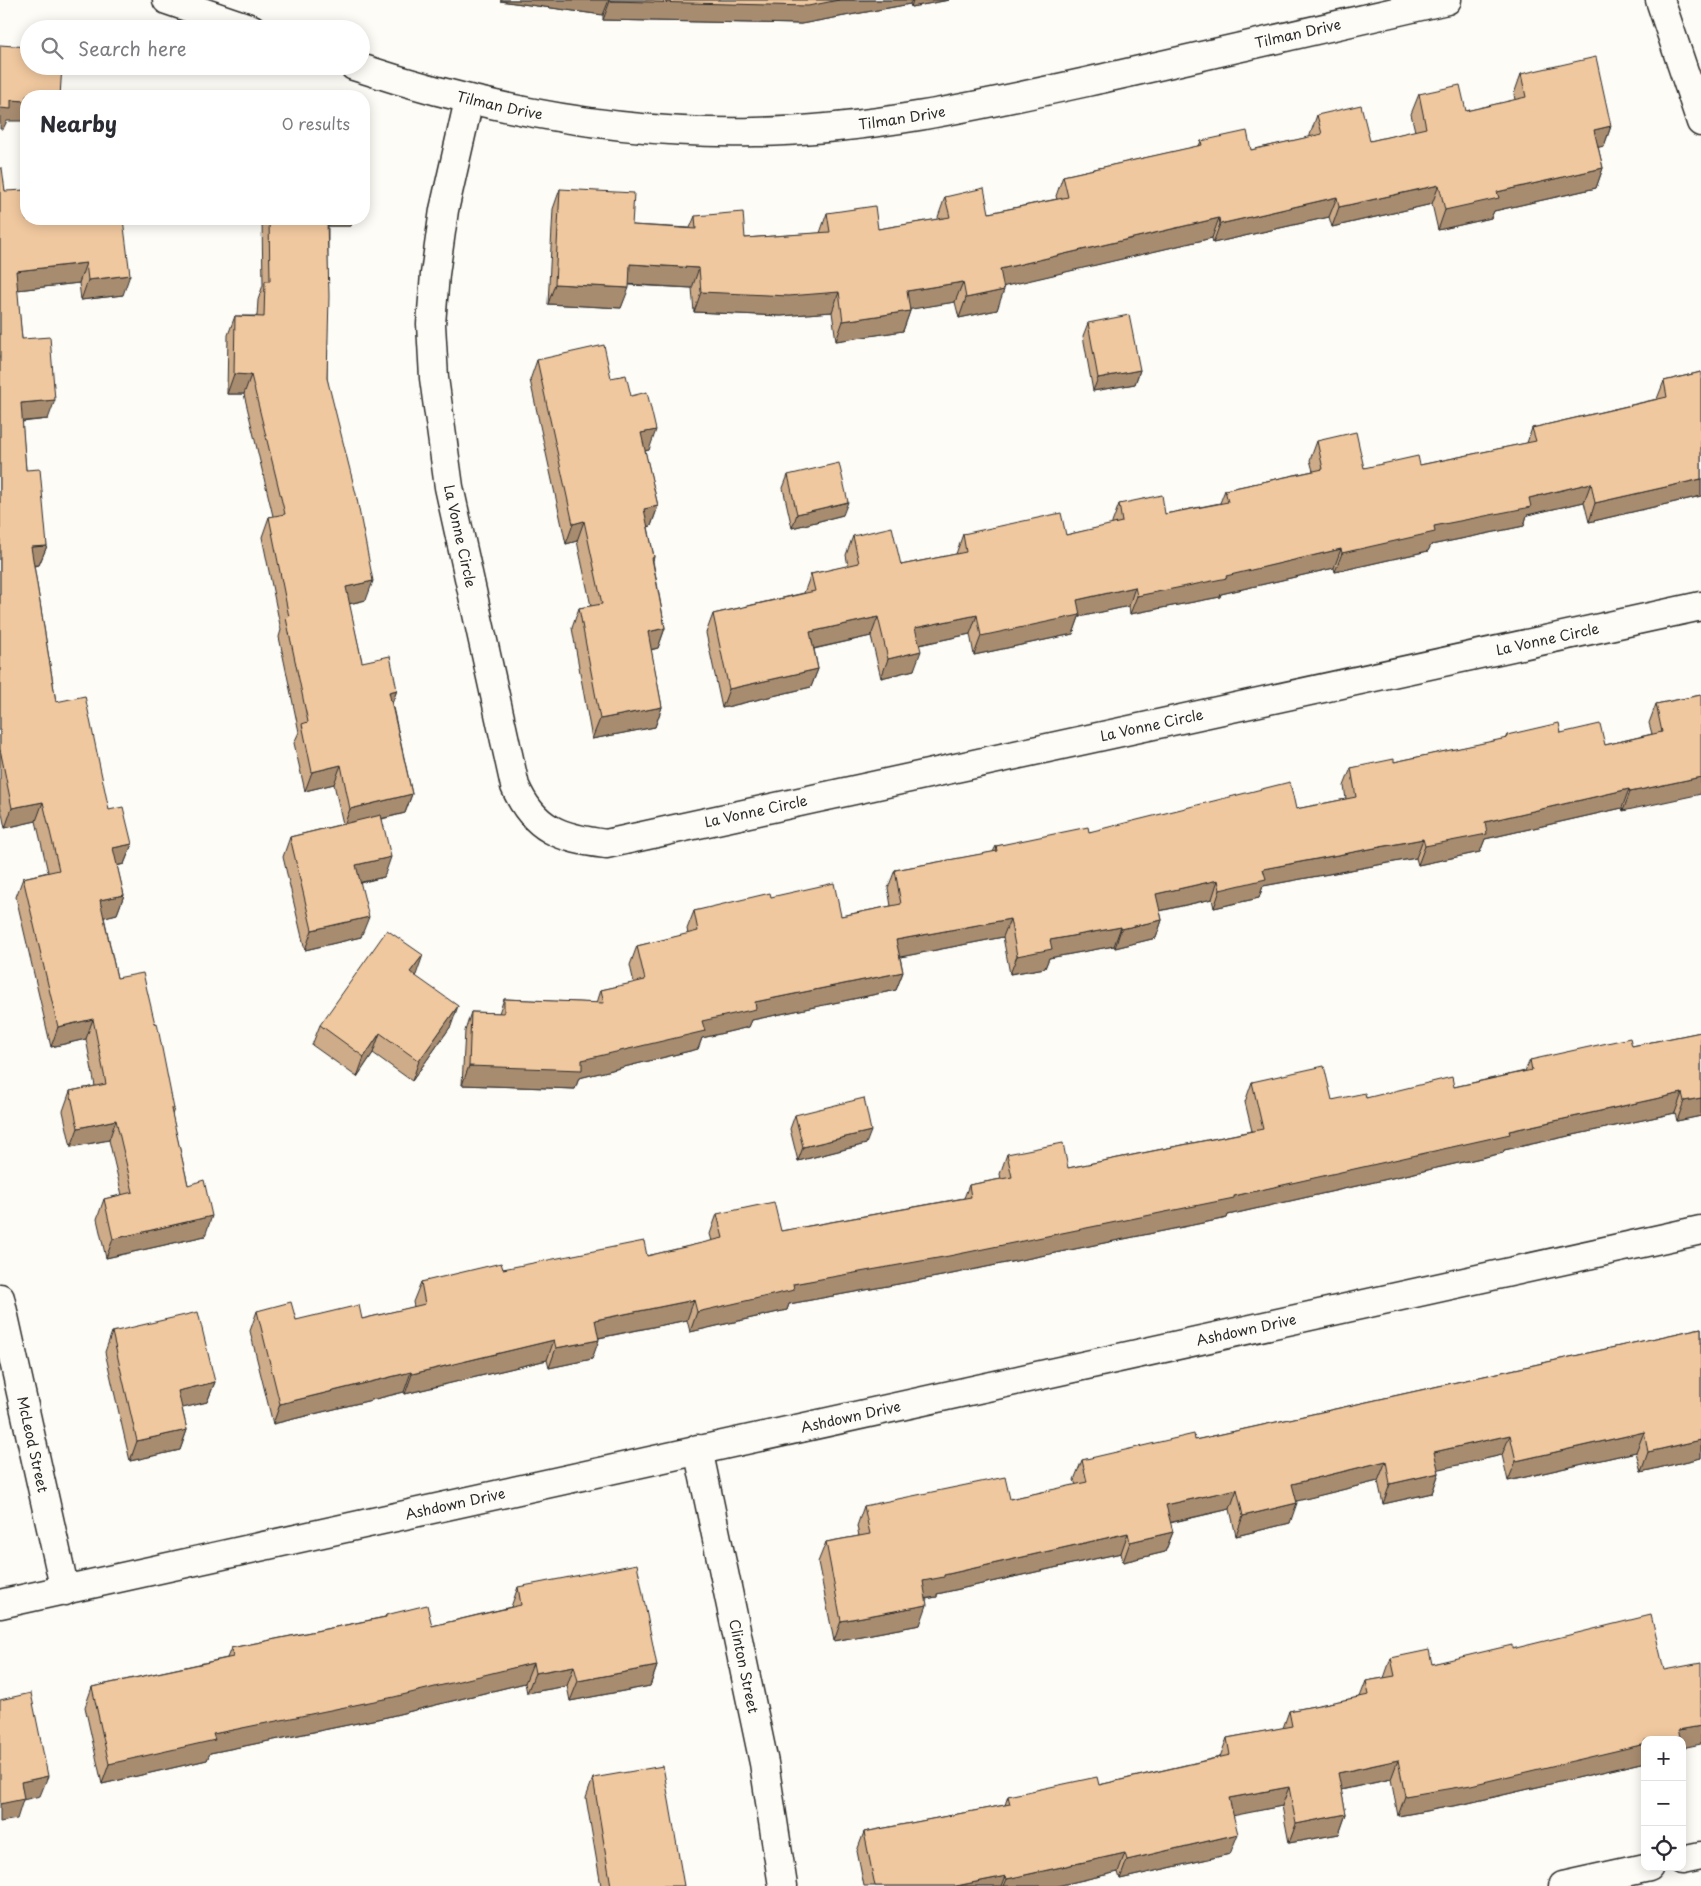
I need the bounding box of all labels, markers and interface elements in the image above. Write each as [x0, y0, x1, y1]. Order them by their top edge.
street label: Tilman Drive [1253, 13, 1343, 53]
search box [20, 20, 370, 75]
icon: search [38, 34, 66, 62]
text: Search here [78, 34, 187, 62]
street label: Tilman Drive [454, 85, 544, 125]
street label: Tilman Drive [857, 100, 947, 135]
text: Nearby [40, 107, 117, 139]
text: 0 results [282, 111, 350, 135]
street label: La Vonne Circle [439, 482, 482, 590]
street label: La Vonne Circle [1494, 617, 1601, 660]
street label: La Vonne Circle [1098, 703, 1205, 746]
street label: La Vonne Circle [702, 789, 810, 832]
street label: Ashdown Drive [1194, 1308, 1298, 1351]
street label: McLeod Street [12, 1394, 54, 1495]
street label: Ashdown Drive [799, 1395, 903, 1438]
street label: Ashdown Drive [403, 1482, 507, 1525]
street label: Clinton Street [724, 1617, 764, 1715]
map controls [1641, 1736, 1686, 1871]
button: + [1641, 1736, 1686, 1781]
button: − [1641, 1781, 1686, 1826]
button: locate [1641, 1826, 1686, 1871]

